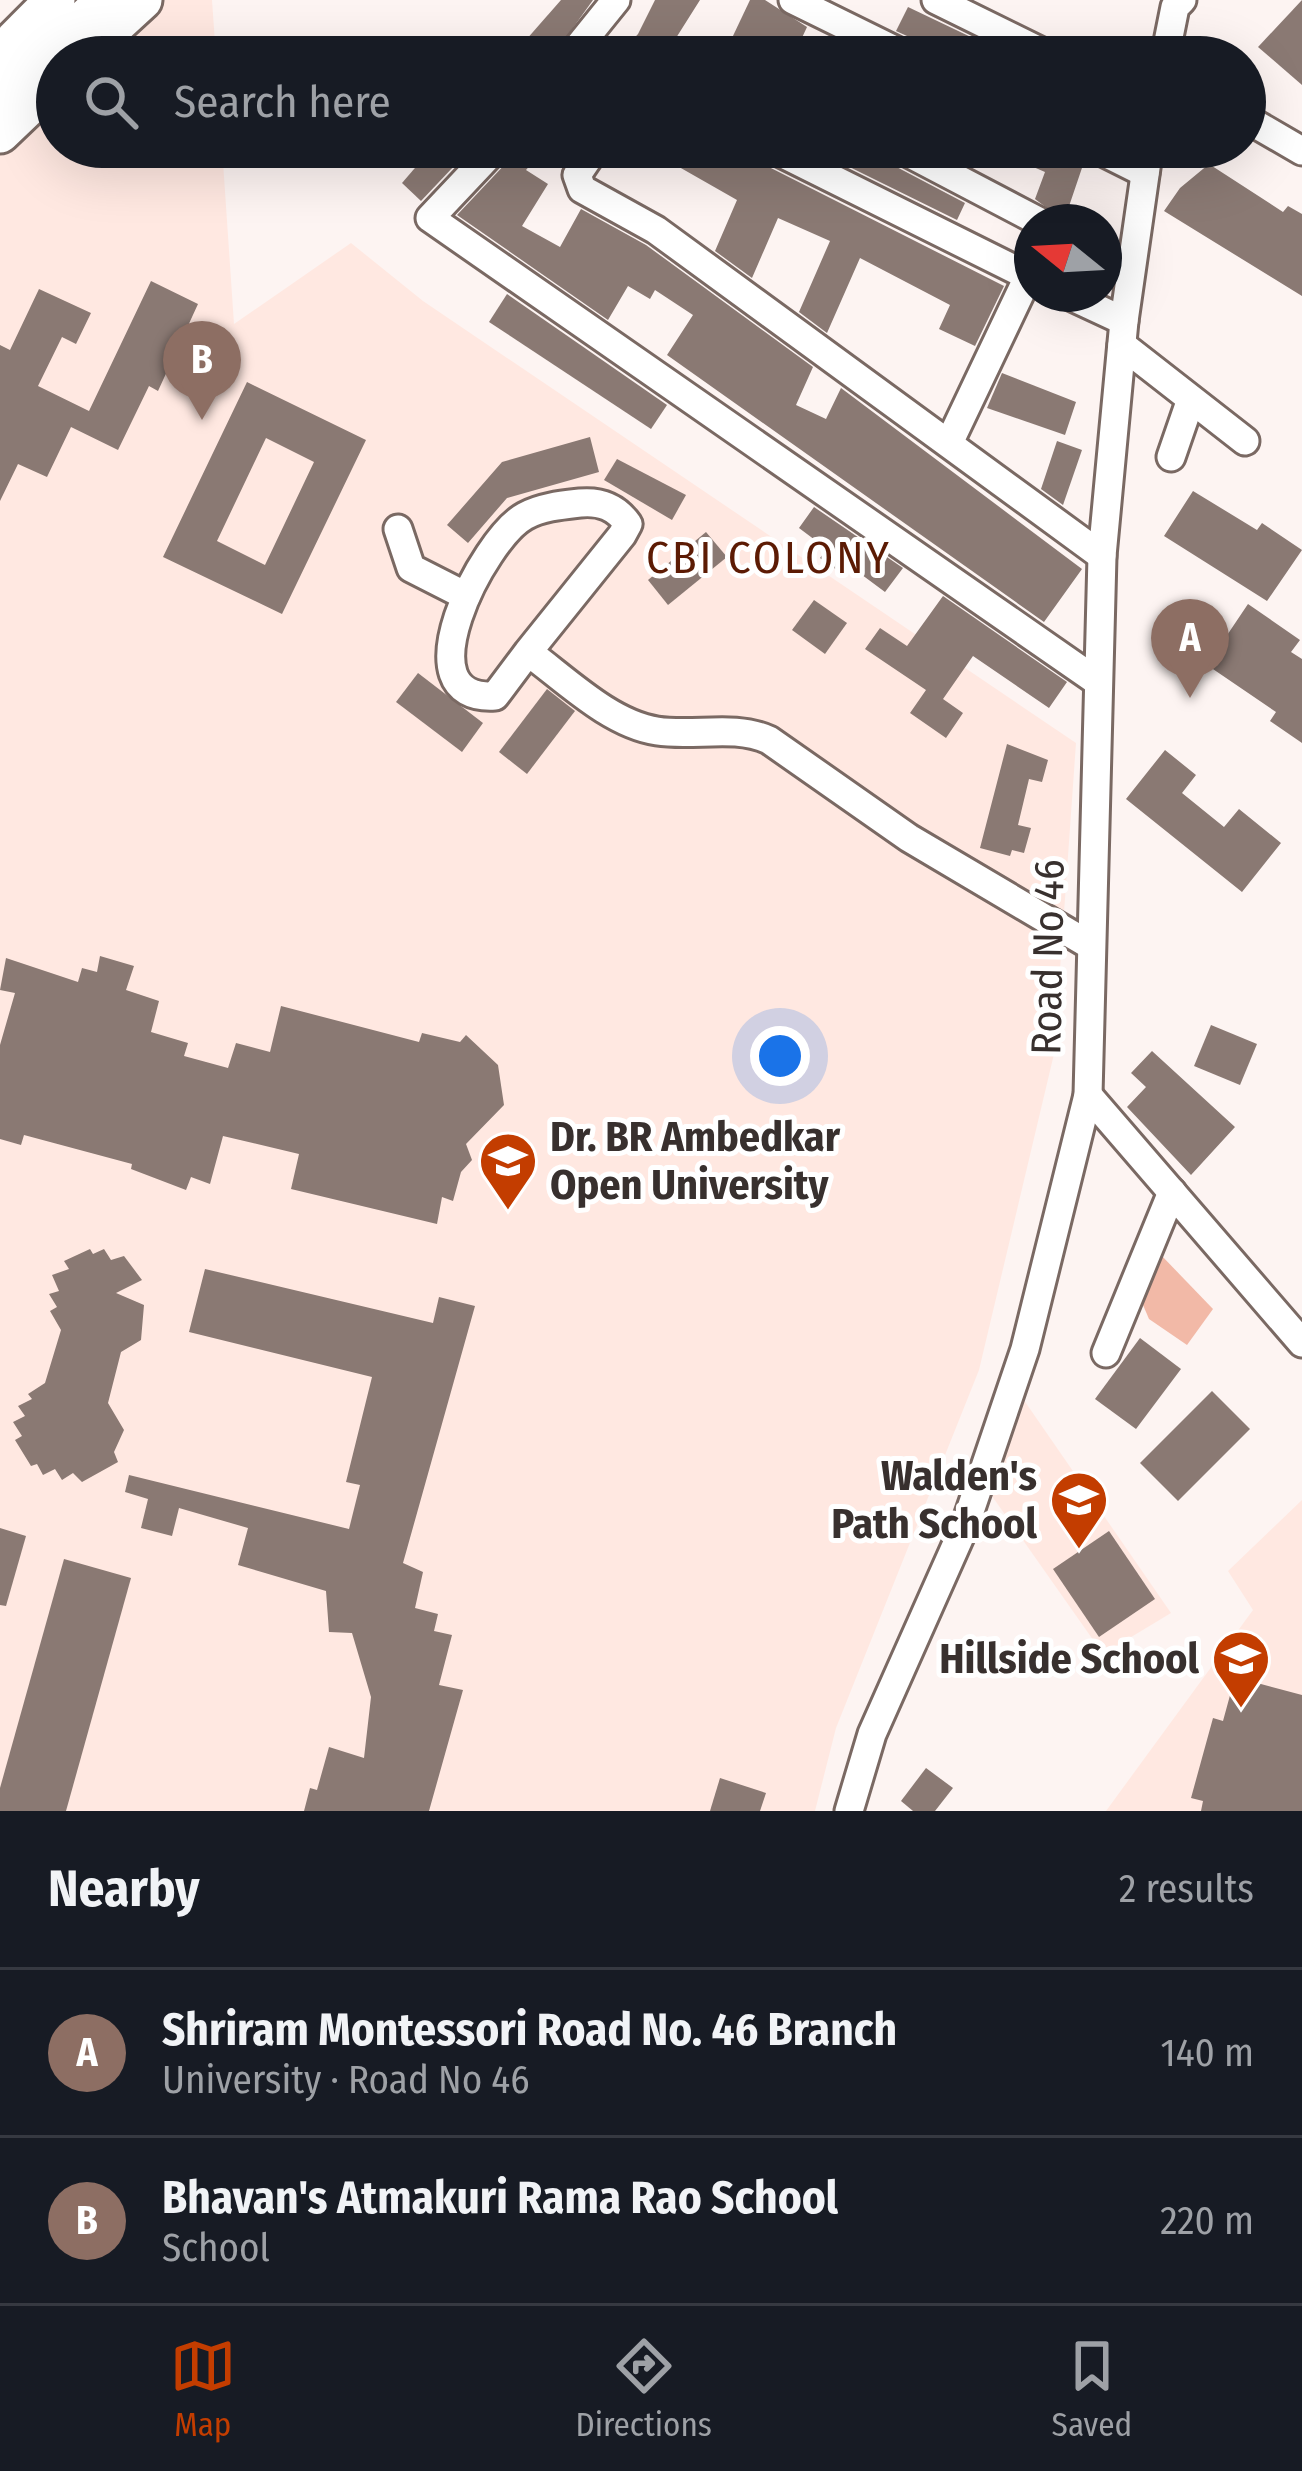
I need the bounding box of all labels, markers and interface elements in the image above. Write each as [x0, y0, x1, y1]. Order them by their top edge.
search box [36, 36, 1266, 168]
icon: search [78, 69, 144, 135]
text: Search here [174, 75, 391, 129]
north arrow [1014, 204, 1122, 312]
pin: B [163, 321, 241, 420]
district label: CBI COLONY [646, 531, 892, 585]
pin: A [1151, 599, 1229, 698]
street label: Road No 46 [1021, 859, 1075, 1055]
your location [750, 1026, 810, 1086]
place label: Dr. BR Ambedkar Open University [550, 1112, 841, 1210]
school or university icon: Dr. BR Ambedkar Open University [477, 1130, 539, 1212]
place label: Walden's Path School [831, 1451, 1038, 1549]
school or university icon: Walden's Path School [1048, 1469, 1110, 1551]
school or university icon: Hillside School [1210, 1628, 1272, 1710]
place label: Hillside School [939, 1634, 1200, 1684]
text: Nearby [48, 1858, 200, 1920]
text: 2 results [1119, 1866, 1254, 1912]
text: Shriram Montessori Road No. 46 Branch [162, 2003, 897, 2057]
text: A [76, 2030, 98, 2076]
text: 140 m [1160, 2030, 1254, 2076]
text: University · Road No 46 [162, 2057, 530, 2103]
text: Bhavan's Atmakuri Rama Rao School [162, 2171, 838, 2225]
text: B [76, 2198, 98, 2244]
text: 220 m [1160, 2198, 1254, 2244]
text: School [162, 2225, 270, 2271]
tab: Map [170, 2333, 236, 2445]
tab: Directions [575, 2333, 712, 2445]
tab: Saved [1052, 2333, 1132, 2445]

